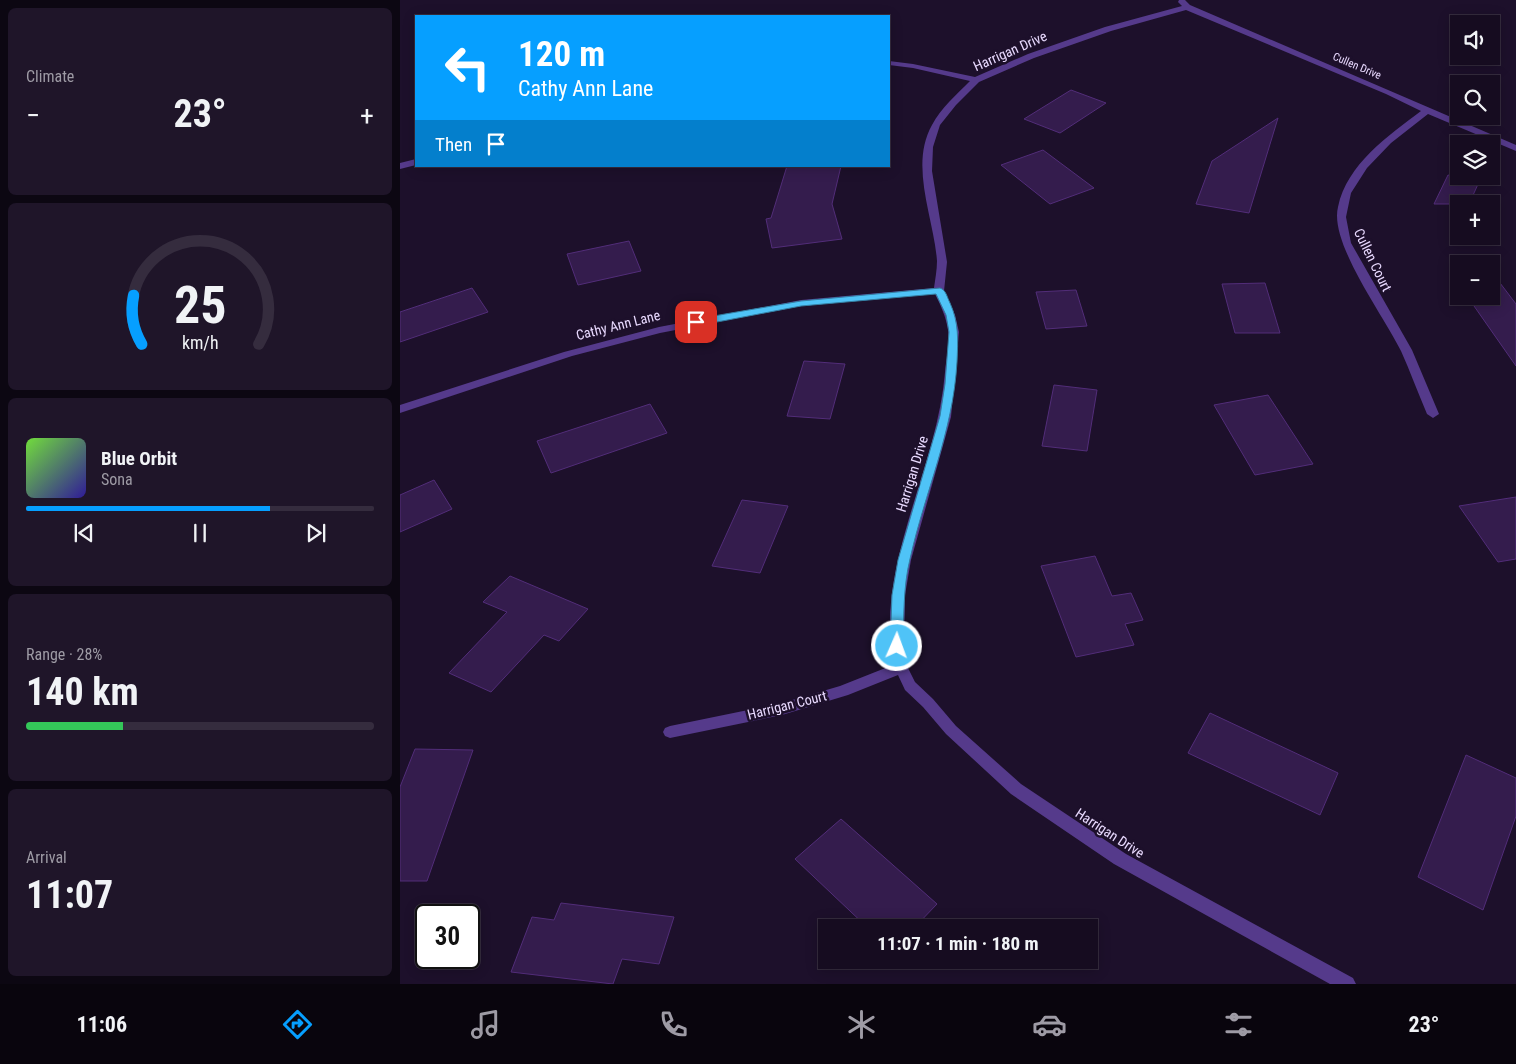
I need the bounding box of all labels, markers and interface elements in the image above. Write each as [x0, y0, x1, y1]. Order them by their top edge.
map controls [1450, 15, 1500, 305]
button: sound [1450, 15, 1500, 65]
street label: Harrigan Drive [971, 28, 1050, 74]
text: 120 m [518, 34, 605, 75]
icon: left [435, 35, 500, 100]
street label: Cullen Drive [1331, 50, 1383, 82]
text: Climate [26, 67, 74, 86]
button: search [1450, 75, 1500, 125]
text: Cathy Ann Lane [518, 76, 653, 101]
text: 23° [173, 92, 227, 136]
text: − [26, 99, 40, 132]
text: + [360, 99, 374, 132]
icon: arrive [482, 130, 510, 158]
text: Then [435, 133, 472, 156]
button: layers [1450, 135, 1500, 185]
button: + [1450, 195, 1500, 245]
street label: Cullen Court [1351, 226, 1395, 294]
button: − [1450, 255, 1500, 305]
text: 25 [174, 275, 226, 336]
pin [675, 301, 717, 343]
street label: Cathy Ann Lane [574, 307, 662, 343]
icon: arrive [682, 308, 710, 336]
text: km/h [182, 332, 218, 353]
street label: Harrigan Drive [893, 434, 931, 514]
text: Blue Orbit [101, 447, 177, 470]
text: Sona [101, 470, 133, 489]
icon: previous [70, 519, 98, 547]
icon: pause [186, 519, 214, 547]
icon: next [302, 519, 330, 547]
position arrow [870, 619, 922, 671]
text: Range · 28% [26, 645, 102, 664]
text: 140 km [26, 670, 139, 714]
street label: Harrigan Court [746, 687, 828, 723]
street label: Harrigan Drive [1073, 805, 1148, 861]
text: Arrival [26, 848, 67, 867]
text: 11:07 [26, 873, 113, 917]
speed limit sign: 30 [415, 904, 480, 969]
text: 11:07 · 1 min · 180 m [877, 932, 1039, 955]
icon: directions [280, 1007, 315, 1042]
icon: music [468, 1007, 503, 1042]
icon: phone [656, 1007, 691, 1042]
icon: climate [844, 1007, 879, 1042]
icon: car [1032, 1007, 1067, 1042]
icon: filters [1221, 1007, 1256, 1042]
text: 11:06 [77, 1012, 127, 1037]
text: 23° [1409, 1012, 1439, 1037]

